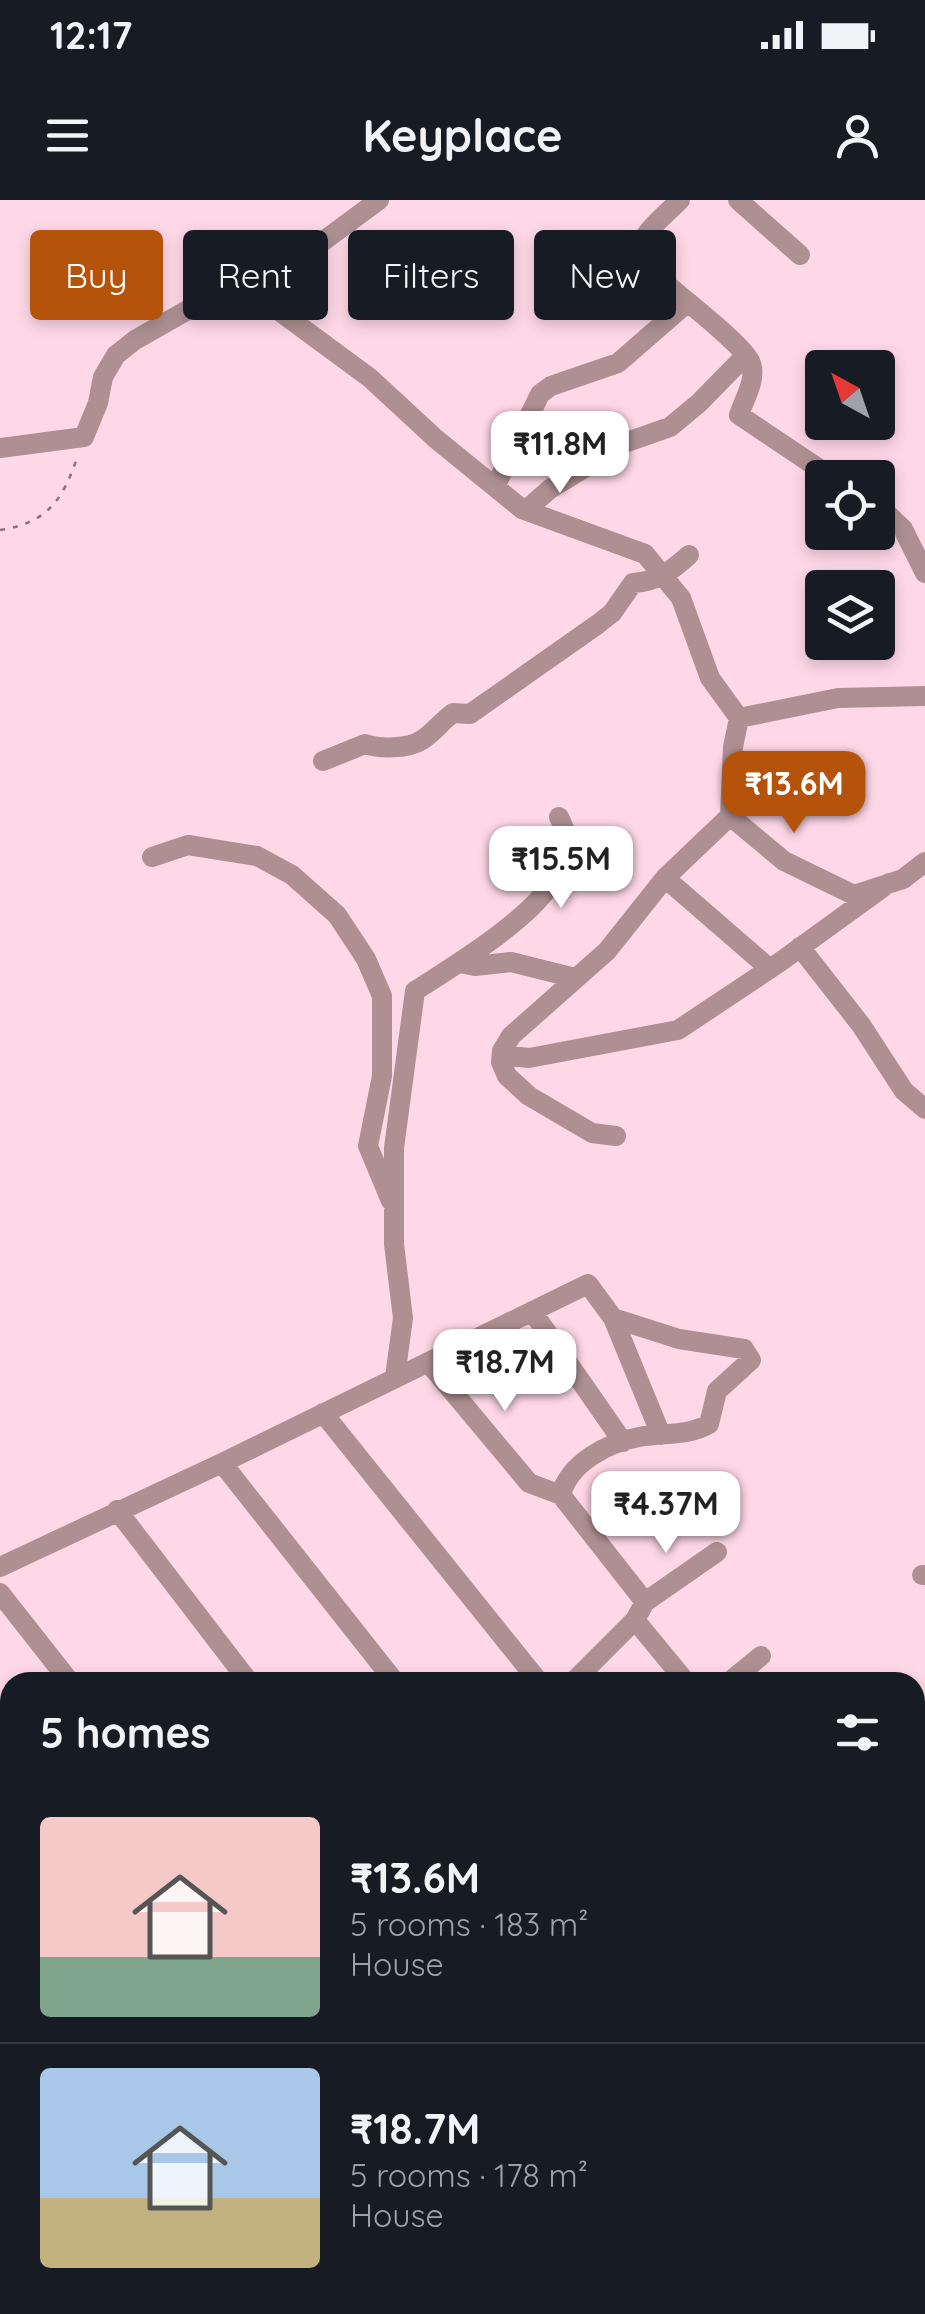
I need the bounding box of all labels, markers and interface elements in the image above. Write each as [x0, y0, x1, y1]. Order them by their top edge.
text: 12:17 [50, 11, 132, 59]
text: Keyplace [363, 107, 562, 163]
icon: menu [40, 108, 95, 163]
icon: person [830, 108, 885, 163]
chip: Buy [30, 230, 163, 320]
chip: Rent [183, 230, 328, 320]
chip: Filters [348, 230, 514, 320]
chip: New [534, 230, 676, 320]
north arrow [805, 350, 895, 440]
map controls [805, 350, 895, 660]
pin: ₹11.8M [479, 411, 641, 496]
text: ₹11.8M [513, 423, 607, 463]
button: locate [805, 460, 895, 550]
button: layers [805, 570, 895, 660]
pin: ₹13.6M [713, 751, 875, 836]
text: ₹13.6M [744, 763, 844, 803]
pin: ₹15.5M [480, 826, 642, 911]
text: ₹15.5M [511, 838, 611, 878]
pin: ₹18.7M [424, 1329, 586, 1414]
text: ₹18.7M [455, 1341, 555, 1381]
pin: ₹4.37M [585, 1471, 747, 1556]
text: ₹4.37M [613, 1483, 719, 1523]
icon: filters [830, 1705, 885, 1760]
text: 5 homes [40, 1706, 211, 1759]
text: ₹13.6M [350, 1851, 480, 1904]
icon: home [120, 1857, 240, 1977]
text: 5 rooms · 183 m² [350, 1904, 588, 1944]
text: House [350, 1944, 444, 1984]
text: ₹18.7M [350, 2102, 481, 2155]
icon: home [120, 2108, 240, 2228]
text: 5 rooms · 178 m² [350, 2155, 588, 2195]
text: House [350, 2195, 444, 2235]

